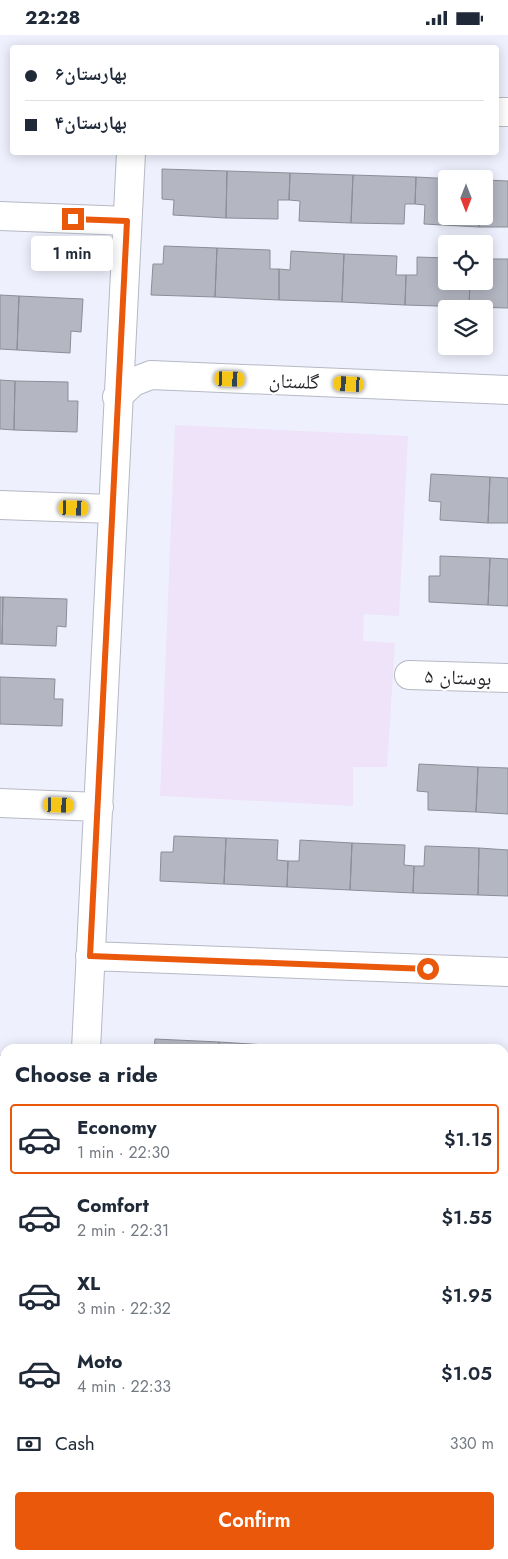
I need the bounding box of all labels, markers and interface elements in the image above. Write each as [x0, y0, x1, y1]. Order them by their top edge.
text: 22:28 [25, 4, 80, 31]
text: بهارستان۶ [55, 60, 127, 87]
text: بهارستان۴ [55, 109, 127, 136]
north arrow [438, 170, 492, 225]
map controls [438, 170, 493, 355]
route end [62, 208, 84, 230]
button: locate [438, 235, 493, 290]
callout: 1 min [32, 237, 114, 271]
text: 1 min [53, 242, 91, 265]
button: layers [438, 300, 493, 355]
street label: گلستان [268, 366, 320, 397]
car [214, 371, 245, 387]
car [333, 376, 364, 392]
car [58, 500, 89, 516]
street label: بوستان ۵ [424, 662, 492, 693]
car [43, 797, 74, 813]
route start [417, 958, 439, 980]
text: Choose a ride [15, 1058, 158, 1090]
text: Economy [77, 1114, 157, 1141]
icon: car [17, 1117, 62, 1162]
text: $1.15 [444, 1126, 492, 1153]
text: 1 min · 22:30 [77, 1141, 170, 1164]
text: Comfort [77, 1192, 149, 1219]
icon: car [17, 1195, 62, 1240]
text: $1.55 [442, 1204, 492, 1231]
text: 2 min · 22:31 [77, 1219, 169, 1242]
text: XL [77, 1270, 100, 1297]
icon: car [17, 1273, 62, 1318]
text: $1.95 [441, 1282, 492, 1309]
text: 3 min · 22:32 [77, 1297, 171, 1320]
text: Moto [77, 1348, 122, 1375]
icon: car [17, 1351, 62, 1396]
text: $1.05 [441, 1360, 492, 1387]
text: 4 min · 22:33 [77, 1375, 171, 1398]
icon: cash [15, 1430, 43, 1458]
text: Cash [55, 1430, 95, 1457]
text: 330 m [450, 1432, 494, 1455]
button: Confirm [15, 1492, 494, 1550]

